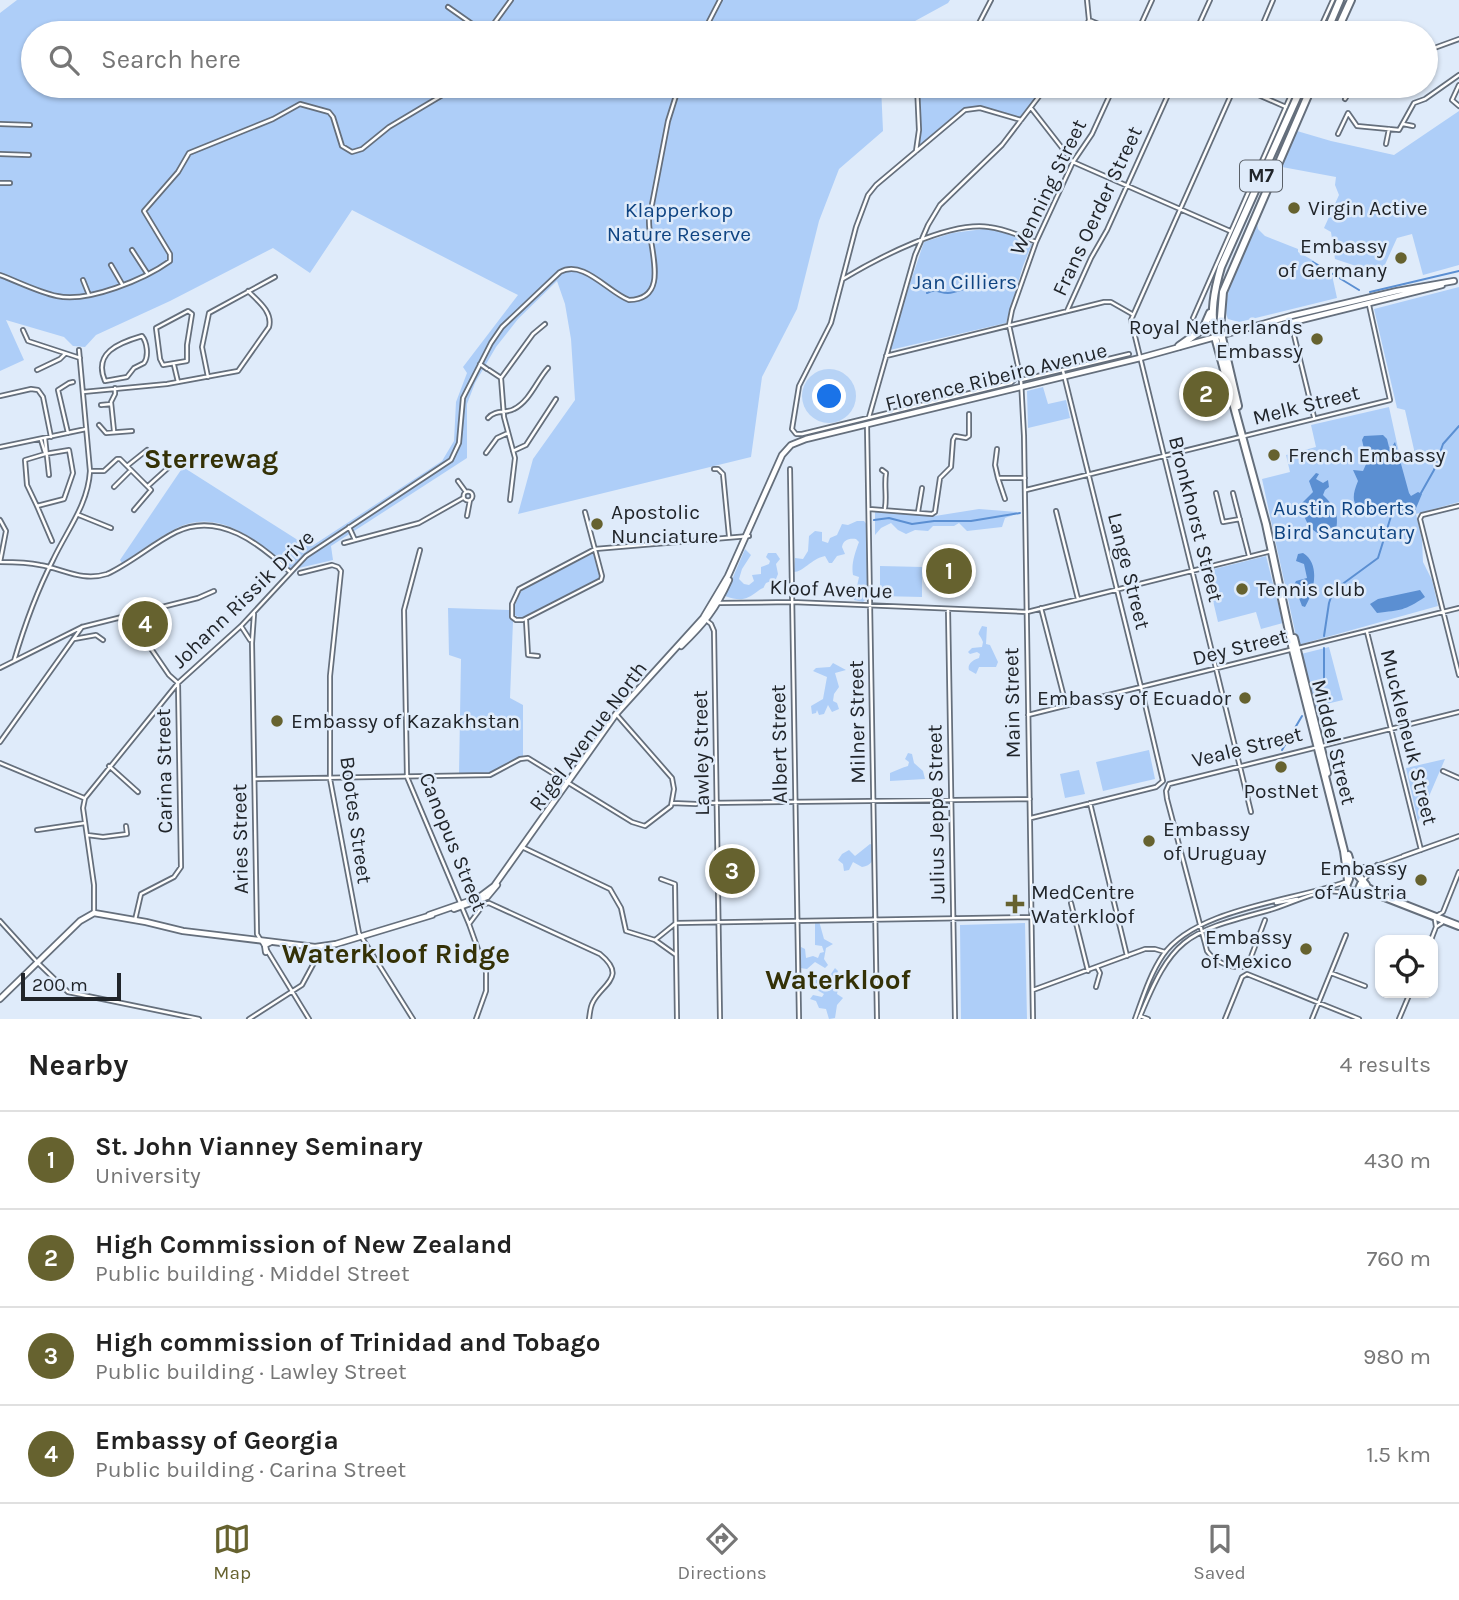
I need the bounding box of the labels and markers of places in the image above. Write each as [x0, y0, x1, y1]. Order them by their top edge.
place label: Virgin Active [1308, 196, 1428, 220]
marker: Virgin Active [1286, 200, 1302, 216]
place label: Embassy of Germany [1278, 234, 1387, 282]
marker: Embassy of Germany [1393, 250, 1409, 266]
place label: Royal Netherlands Embassy [1129, 315, 1303, 363]
marker: Royal Netherlands Embassy [1309, 331, 1325, 347]
pin: 2 [1183, 368, 1229, 420]
place label: French Embassy [1288, 443, 1446, 467]
marker: French Embassy [1266, 447, 1282, 463]
place label: Apostolic Nunciature [611, 500, 718, 548]
marker: Apostolic Nunciature [589, 516, 605, 532]
pin: 1 [926, 545, 972, 597]
place label: Tennis club [1256, 577, 1365, 601]
marker: Tennis club [1234, 581, 1250, 597]
pin: 4 [122, 598, 168, 650]
place label: Embassy of Ecuador [1037, 686, 1231, 710]
marker: Embassy of Ecuador [1237, 690, 1253, 706]
place label: Embassy of Kazakhstan [291, 709, 520, 733]
marker: Embassy of Kazakhstan [269, 713, 285, 729]
marker: PostNet [1273, 759, 1289, 775]
place label: PostNet [1243, 779, 1319, 803]
place label: Embassy of Uruguay [1163, 817, 1267, 865]
marker: Embassy of Uruguay [1141, 833, 1157, 849]
pin: 3 [709, 845, 755, 897]
place label: Embassy of Austria [1314, 856, 1407, 904]
marker: Embassy of Austria [1413, 872, 1429, 888]
place label: MedCentre Waterkloof [1031, 880, 1136, 928]
marker: MedCentre Waterkloof [1005, 894, 1025, 914]
place label: Embassy of Mexico [1200, 925, 1292, 973]
marker: Embassy of Mexico [1298, 941, 1314, 957]

